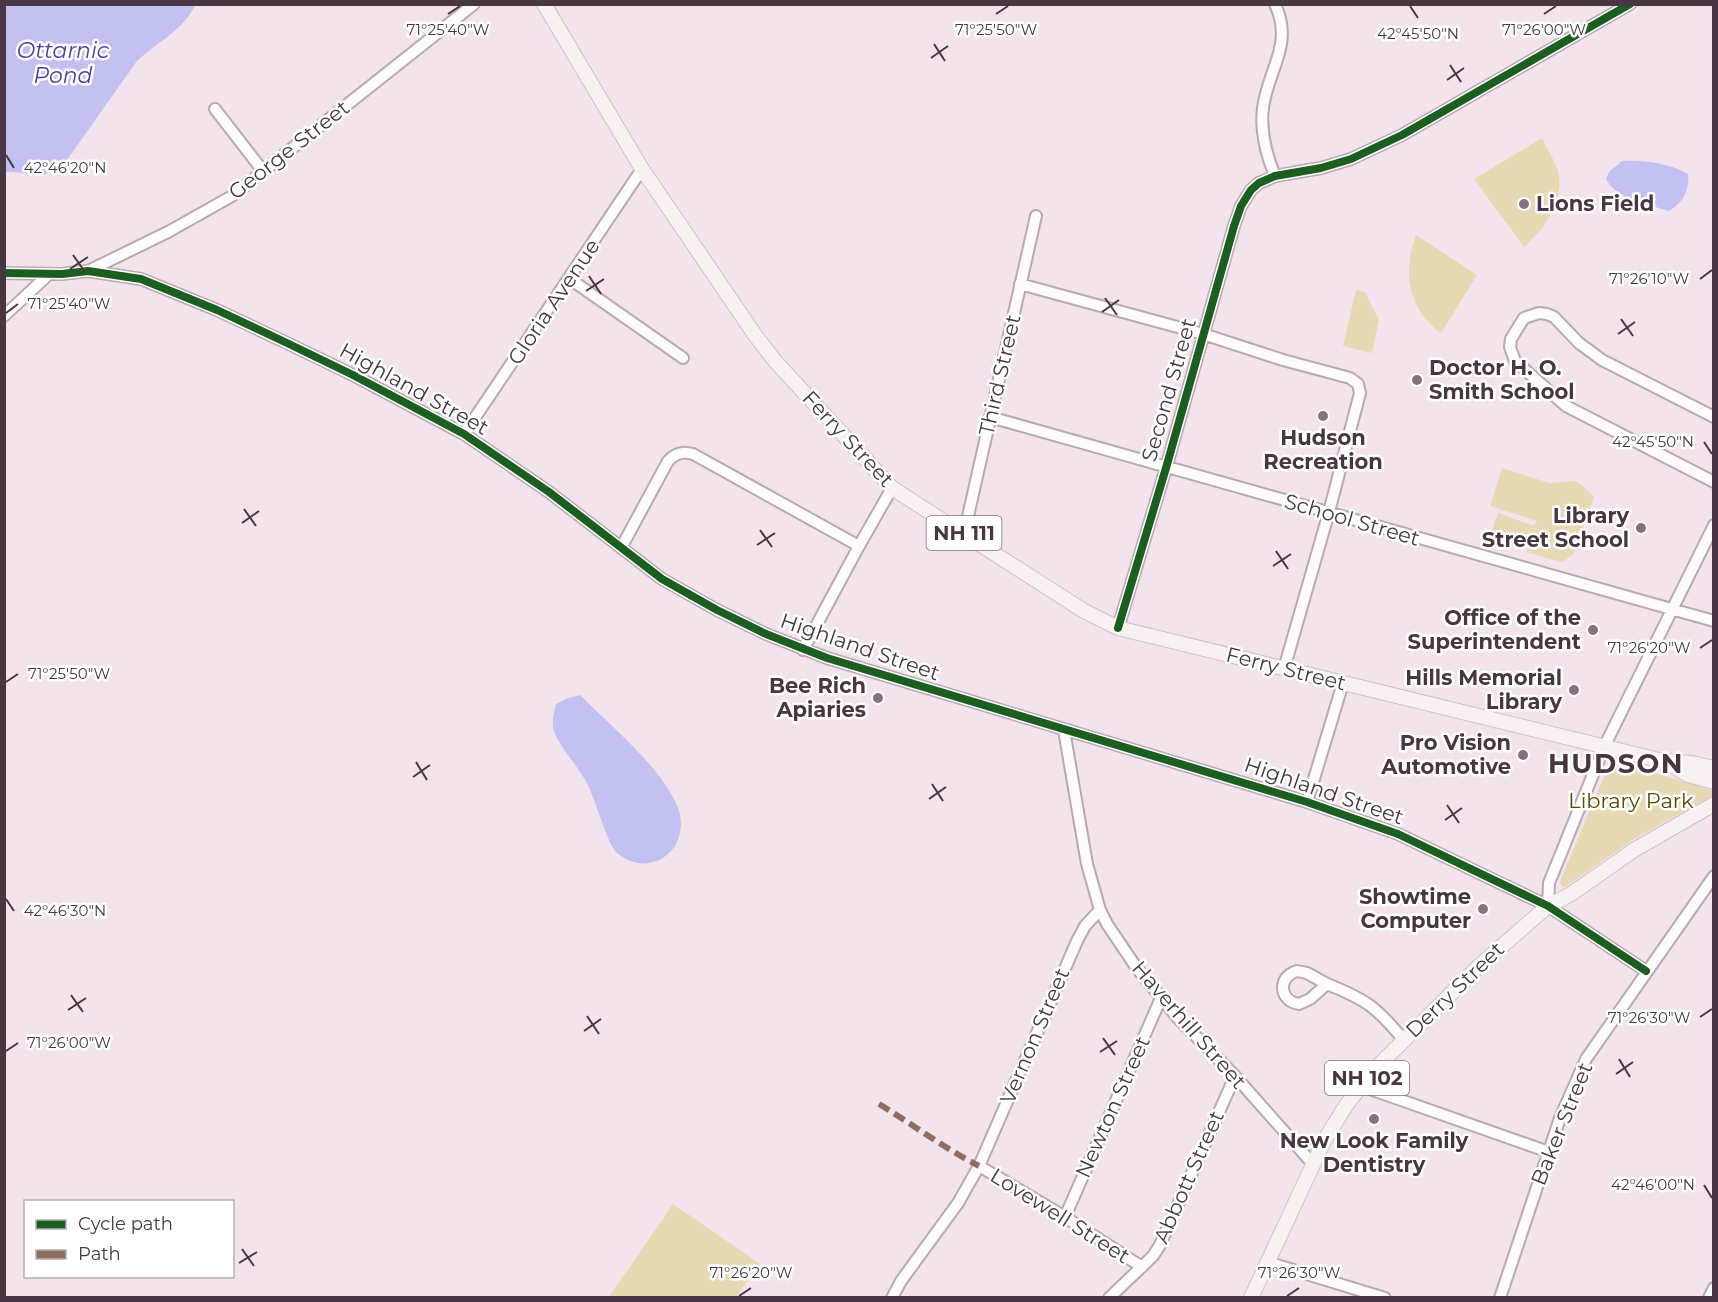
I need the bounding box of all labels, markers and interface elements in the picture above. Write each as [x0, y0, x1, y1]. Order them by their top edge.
text: 71°25'40"W [407, 20, 490, 39]
text: 71°25'50"W [955, 20, 1037, 39]
text: 71°26'00"W [1502, 20, 1586, 39]
text: 42°45'50"N [1377, 24, 1459, 43]
water label: Ottarnic Pond [17, 37, 110, 89]
street label: George Street [223, 95, 354, 204]
text: 42°46'20"N [24, 158, 106, 177]
place label: Lions Field [1536, 191, 1654, 216]
marker: Lions Field [1517, 197, 1531, 211]
street label: Gloria Avenue [502, 234, 605, 369]
text: 71°26'10"W [1609, 269, 1689, 288]
text: 71°25'40"W [28, 294, 111, 313]
street label: Third Street [973, 312, 1026, 438]
street label: Second Street [1136, 315, 1201, 464]
street label: Highland Street [335, 337, 493, 440]
place label: Doctor H. O. Smith School [1429, 355, 1575, 404]
marker: Doctor H. O. Smith School [1410, 373, 1424, 387]
street label: Ferry Street [797, 385, 899, 492]
marker: Hudson Recreation [1316, 409, 1330, 423]
place label: Hudson Recreation [1263, 425, 1383, 474]
text: 42°45'50"N [1612, 432, 1694, 451]
street label: School Street [1282, 488, 1423, 551]
place label: Library Street School [1482, 503, 1629, 552]
road number: NH 111 [926, 516, 1002, 550]
marker: Library Street School [1634, 521, 1648, 535]
place label: Office of the Superintendent [1408, 605, 1581, 654]
street label: Highland Street [777, 608, 943, 685]
marker: Office of the Superintendent [1586, 623, 1600, 637]
text: 71°26'20"W [1608, 638, 1691, 657]
street label: Ferry Street [1224, 642, 1349, 695]
text: 71°25'50"W [28, 664, 110, 683]
place label: Hills Memorial Library [1405, 665, 1562, 714]
place label: Bee Rich Apiaries [769, 673, 866, 722]
marker: Hills Memorial Library [1567, 683, 1581, 697]
marker: Bee Rich Apiaries [871, 691, 885, 705]
place label: Pro Vision Automotive [1380, 730, 1511, 779]
district label: HUDSON [1548, 747, 1684, 780]
marker: Pro Vision Automotive [1516, 748, 1530, 762]
street label: Highland Street [1241, 752, 1407, 829]
park label: Library Park [1568, 788, 1694, 813]
place label: Showtime Computer [1359, 884, 1471, 933]
text: 42°46'30"N [24, 901, 106, 920]
marker: Showtime Computer [1476, 902, 1490, 916]
street label: Derry Street [1400, 937, 1509, 1043]
street label: Haverhill Street [1127, 956, 1252, 1094]
street label: Vernon Street [995, 964, 1074, 1107]
text: 71°26'30"W [1608, 1008, 1691, 1027]
street label: Newton Street [1070, 1032, 1155, 1182]
text: 71°26'00"W [27, 1033, 111, 1052]
street label: Baker Street [1526, 1059, 1598, 1189]
road number: NH 102 [1325, 1061, 1409, 1095]
street label: Abbott Street [1148, 1107, 1229, 1247]
marker: New Look Family Dentistry [1367, 1112, 1381, 1126]
place label: New Look Family Dentistry [1280, 1128, 1469, 1177]
street label: Lovewell Street [986, 1163, 1135, 1268]
text: 42°46'00"N [1611, 1175, 1695, 1194]
legend [24, 1200, 234, 1278]
text: Cycle path [78, 1213, 173, 1235]
text: Path [78, 1243, 121, 1265]
text: 71°26'20"W [710, 1263, 793, 1282]
text: 71°26'30"W [1258, 1263, 1341, 1282]

